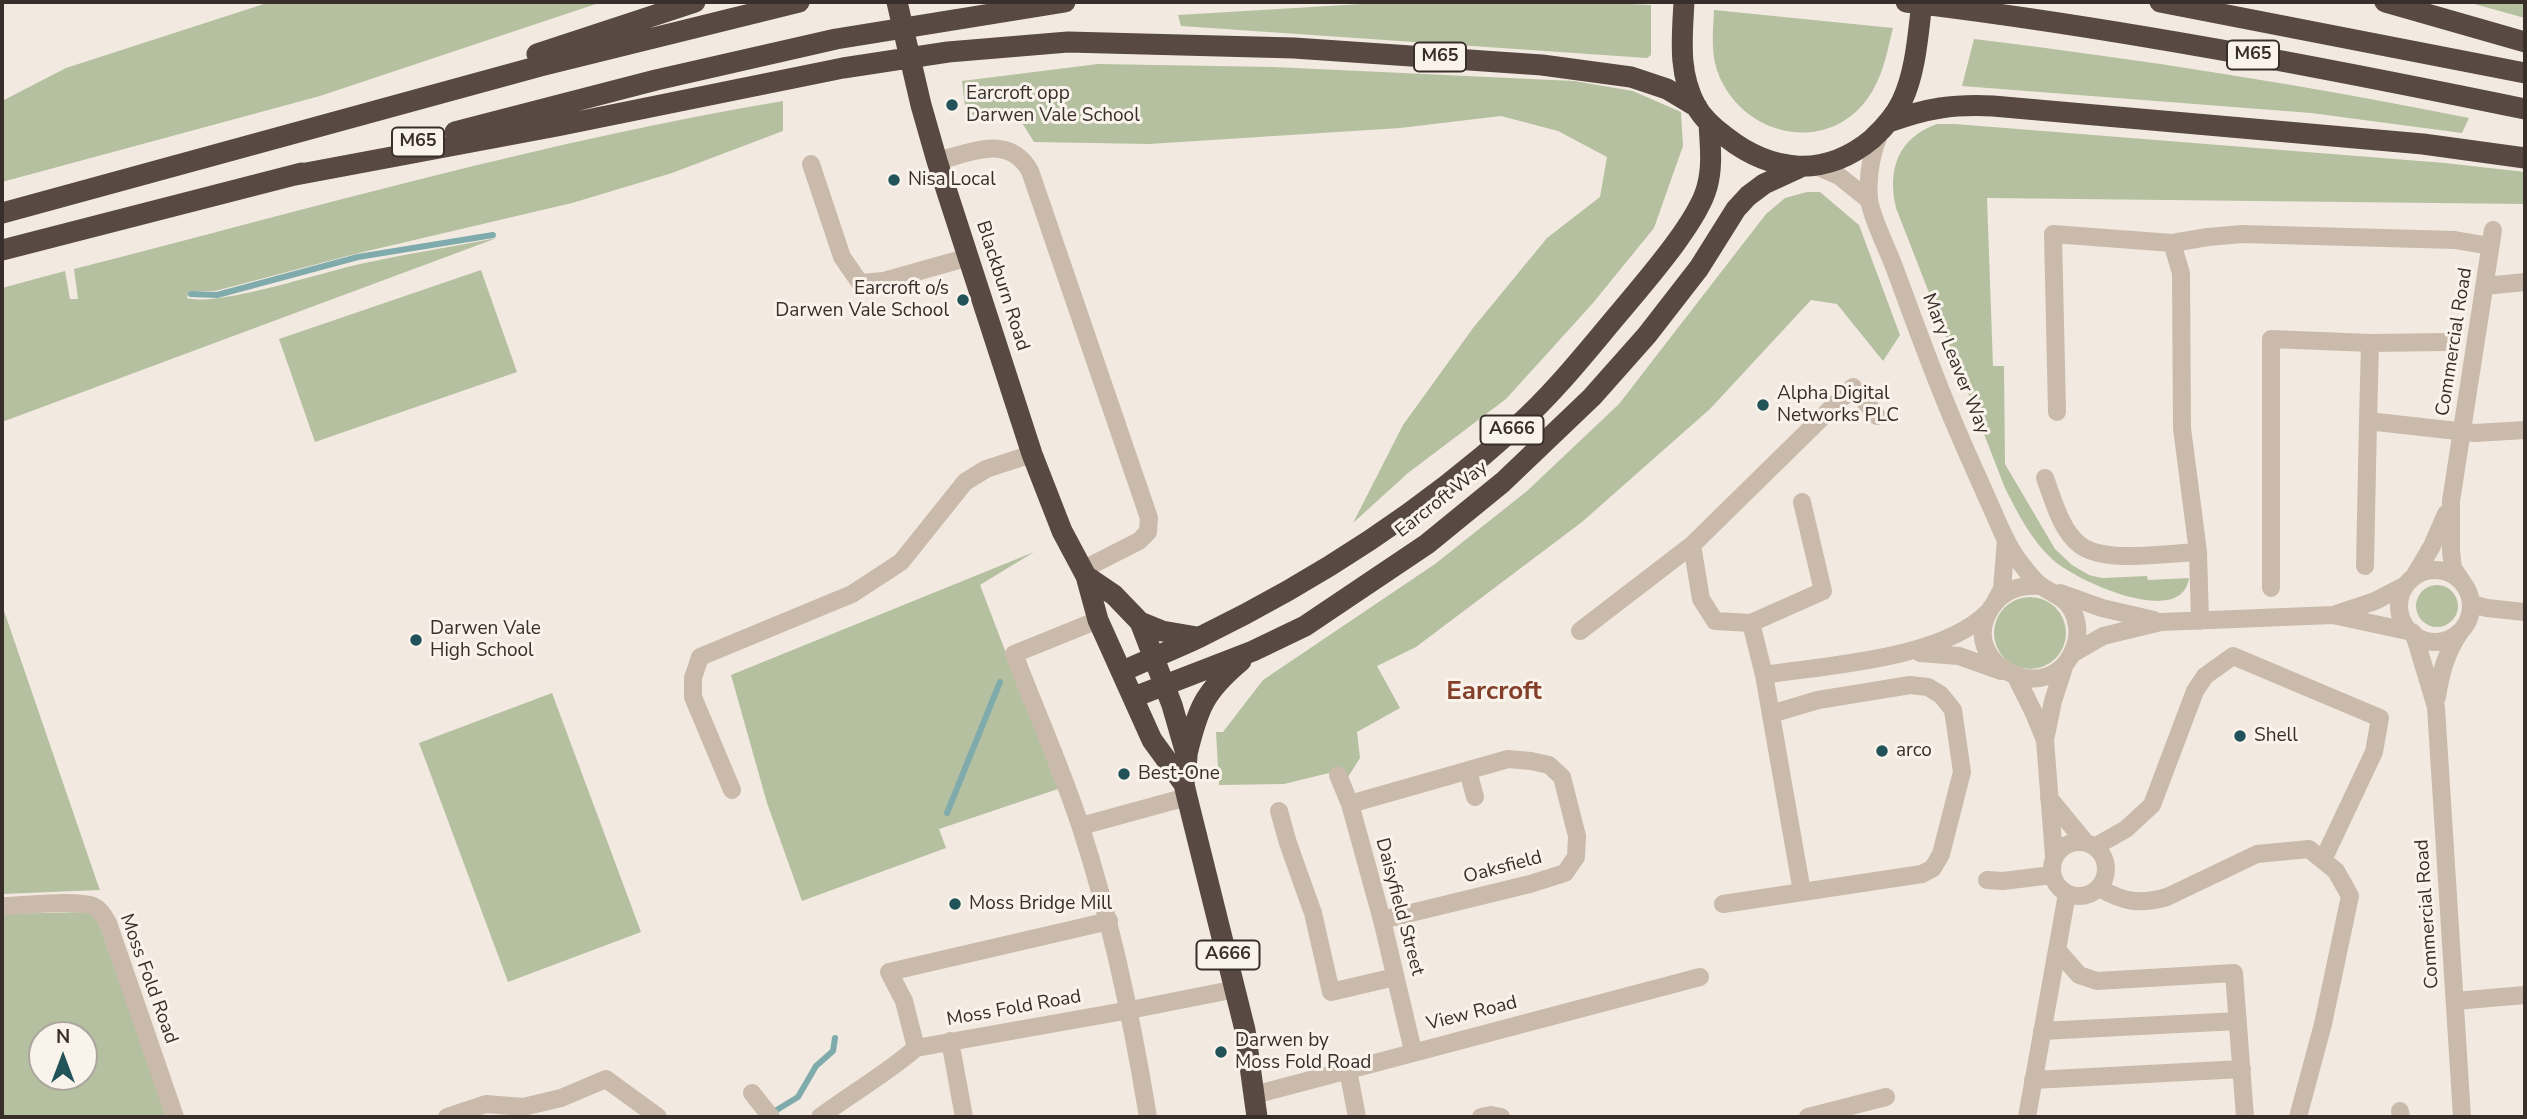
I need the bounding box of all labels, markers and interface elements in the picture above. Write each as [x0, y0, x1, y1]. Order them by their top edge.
road number: M65 [2227, 40, 2279, 70]
road number: M65 [1414, 42, 1466, 72]
place label: Earcroft opp Darwen Vale School [966, 83, 1140, 127]
marker: Earcroft opp Darwen Vale School [944, 97, 960, 113]
road number: M65 [392, 127, 444, 156]
place label: Nisa Local [908, 169, 996, 191]
marker: Nisa Local [886, 172, 902, 188]
street label: Blackburn Road [970, 218, 1034, 354]
street label: Commercial Road [2432, 266, 2478, 418]
place label: Earcroft o/s Darwen Vale School [775, 278, 949, 322]
street label: Mary Leaver Way [1916, 290, 1994, 438]
marker: Earcroft o/s Darwen Vale School [955, 292, 971, 308]
place label: Alpha Digital Networks PLC [1777, 383, 1899, 427]
marker: Alpha Digital Networks PLC [1755, 397, 1771, 413]
road number: A666 [1480, 416, 1544, 444]
street label: Earcroft Way [1391, 457, 1493, 543]
place label: Darwen Vale High School [430, 618, 541, 662]
marker: Darwen Vale High School [408, 632, 424, 648]
district label: Earcroft [1446, 677, 1542, 709]
place label: Shell [2254, 725, 2298, 747]
marker: Shell [2232, 728, 2248, 744]
place label: arco [1896, 740, 1932, 762]
marker: arco [1874, 743, 1890, 759]
place label: Best-One [1138, 763, 1220, 785]
marker: Best-One [1116, 766, 1132, 782]
street label: Daisyfield Street [1370, 836, 1428, 978]
street label: Commercial Road [2411, 838, 2445, 990]
street label: Oaksfield [1461, 847, 1545, 889]
place label: Moss Bridge Mill [969, 893, 1112, 915]
marker: Moss Bridge Mill [947, 896, 963, 912]
street label: Moss Fold Road [114, 911, 182, 1047]
road number: A666 [1196, 940, 1260, 970]
street label: Moss Fold Road [945, 986, 1083, 1032]
street label: View Road [1424, 992, 1520, 1036]
north arrow [28, 1021, 98, 1091]
text: N [56, 1024, 70, 1050]
place label: Darwen by Moss Fold Road [1235, 1030, 1371, 1074]
marker: Darwen by Moss Fold Road [1213, 1044, 1229, 1060]

